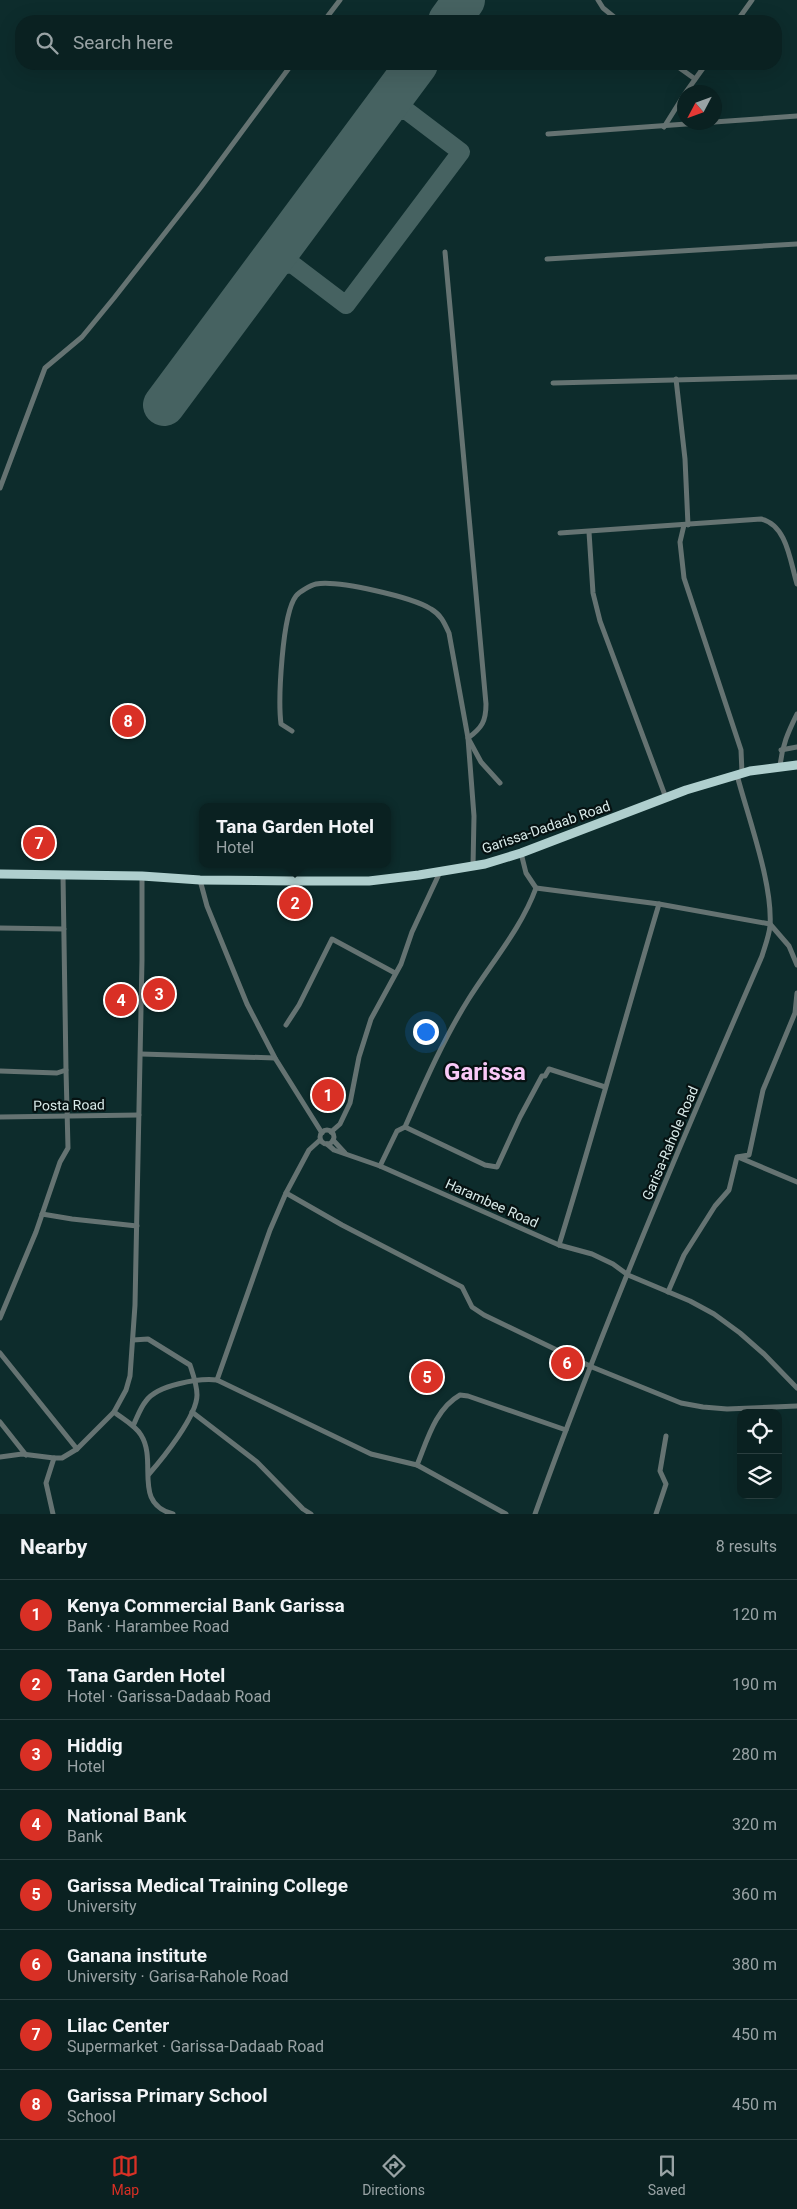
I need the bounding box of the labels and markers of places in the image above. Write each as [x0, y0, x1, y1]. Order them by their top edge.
pin: 8 [112, 702, 144, 740]
pin: 7 [23, 824, 55, 862]
pin: 2 [279, 884, 311, 922]
pin: 3 [143, 975, 175, 1013]
pin: 4 [105, 981, 137, 1019]
pin: 1 [312, 1076, 344, 1114]
pin: 6 [551, 1344, 583, 1382]
pin: 5 [411, 1358, 443, 1396]

